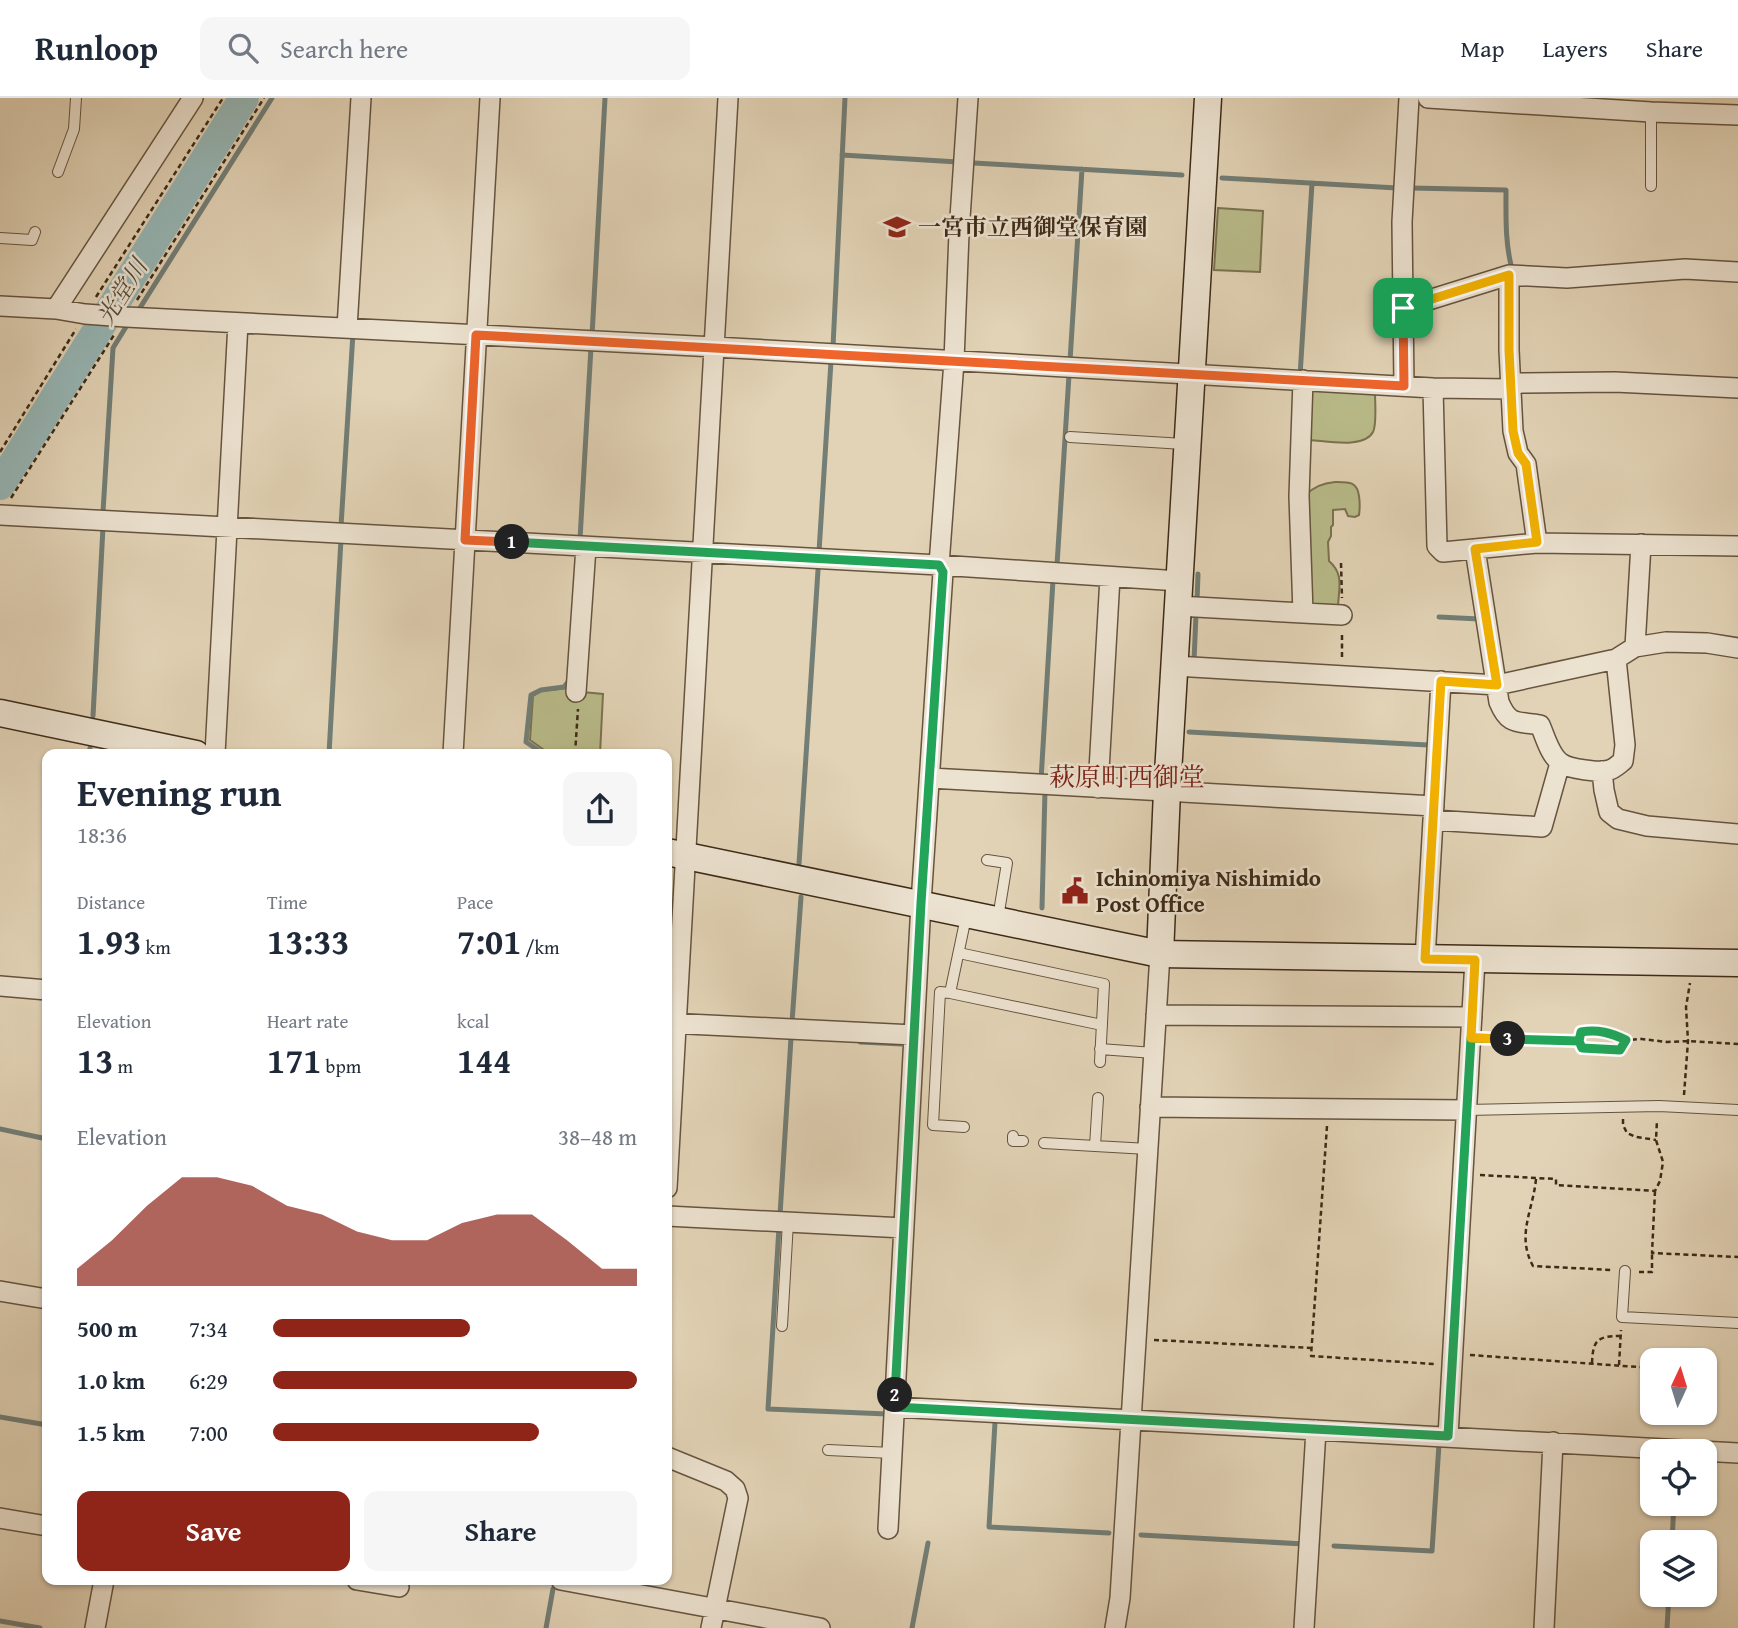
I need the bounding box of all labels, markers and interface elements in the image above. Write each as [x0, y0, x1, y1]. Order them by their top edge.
search box [200, 17, 690, 80]
text: Runloop [35, 24, 158, 72]
icon: search [224, 29, 262, 67]
text: Search here [280, 29, 408, 68]
text: Map [1461, 31, 1504, 66]
text: Layers [1542, 31, 1608, 66]
text: Share [1646, 31, 1703, 66]
place label: 一宮市立西御堂保育園 [918, 210, 1148, 243]
school or university icon: 一宮市立西御堂保育園 [882, 212, 912, 242]
water label: 光堂川 [88, 249, 157, 332]
pin [1373, 278, 1433, 338]
icon: arrive [1384, 289, 1422, 327]
pin: 1 [494, 524, 530, 560]
text: 1 [507, 527, 516, 555]
district label: 萩原町西御堂 [1049, 757, 1205, 796]
text: Evening run [77, 764, 281, 820]
button: share [563, 772, 637, 846]
text: 18:36 [77, 818, 127, 851]
place label: Ichinomiya Nishimido Post Office [1096, 861, 1321, 920]
public building icon: Ichinomiya Nishimido Post Office [1060, 876, 1090, 906]
text: Distance [77, 888, 145, 916]
text: Time [267, 888, 307, 916]
text: Pace [457, 888, 494, 916]
text: 1.93 [77, 916, 141, 967]
text: 13:33 [267, 916, 349, 967]
text: 7:01 [457, 916, 521, 967]
text: km [141, 933, 171, 961]
text: /km [521, 933, 560, 961]
text: Elevation [77, 1007, 151, 1035]
text: Heart rate [267, 1007, 348, 1035]
text: kcal [457, 1007, 489, 1035]
pin: 3 [1490, 1021, 1526, 1056]
text: 3 [1503, 1024, 1512, 1052]
text: 13 [77, 1035, 113, 1086]
text: 171 [267, 1035, 321, 1086]
text: 144 [457, 1035, 511, 1086]
text: m [113, 1052, 133, 1080]
text: bpm [321, 1052, 361, 1080]
text: Elevation [77, 1120, 167, 1153]
text: 38–48 m [558, 1120, 637, 1153]
text: 500 m [77, 1312, 138, 1345]
text: 7:34 [189, 1312, 228, 1345]
north arrow [1640, 1348, 1717, 1424]
map controls [1640, 1348, 1717, 1607]
text: 1.0 km [77, 1364, 145, 1397]
text: 6:29 [189, 1364, 228, 1397]
pin: 2 [878, 1378, 912, 1412]
text: 2 [890, 1380, 899, 1408]
text: 1.5 km [77, 1416, 145, 1449]
text: 7:00 [189, 1416, 228, 1449]
button: locate [1640, 1439, 1717, 1516]
button: Save [77, 1491, 350, 1571]
button: Share [364, 1491, 637, 1571]
button: layers [1640, 1530, 1717, 1607]

